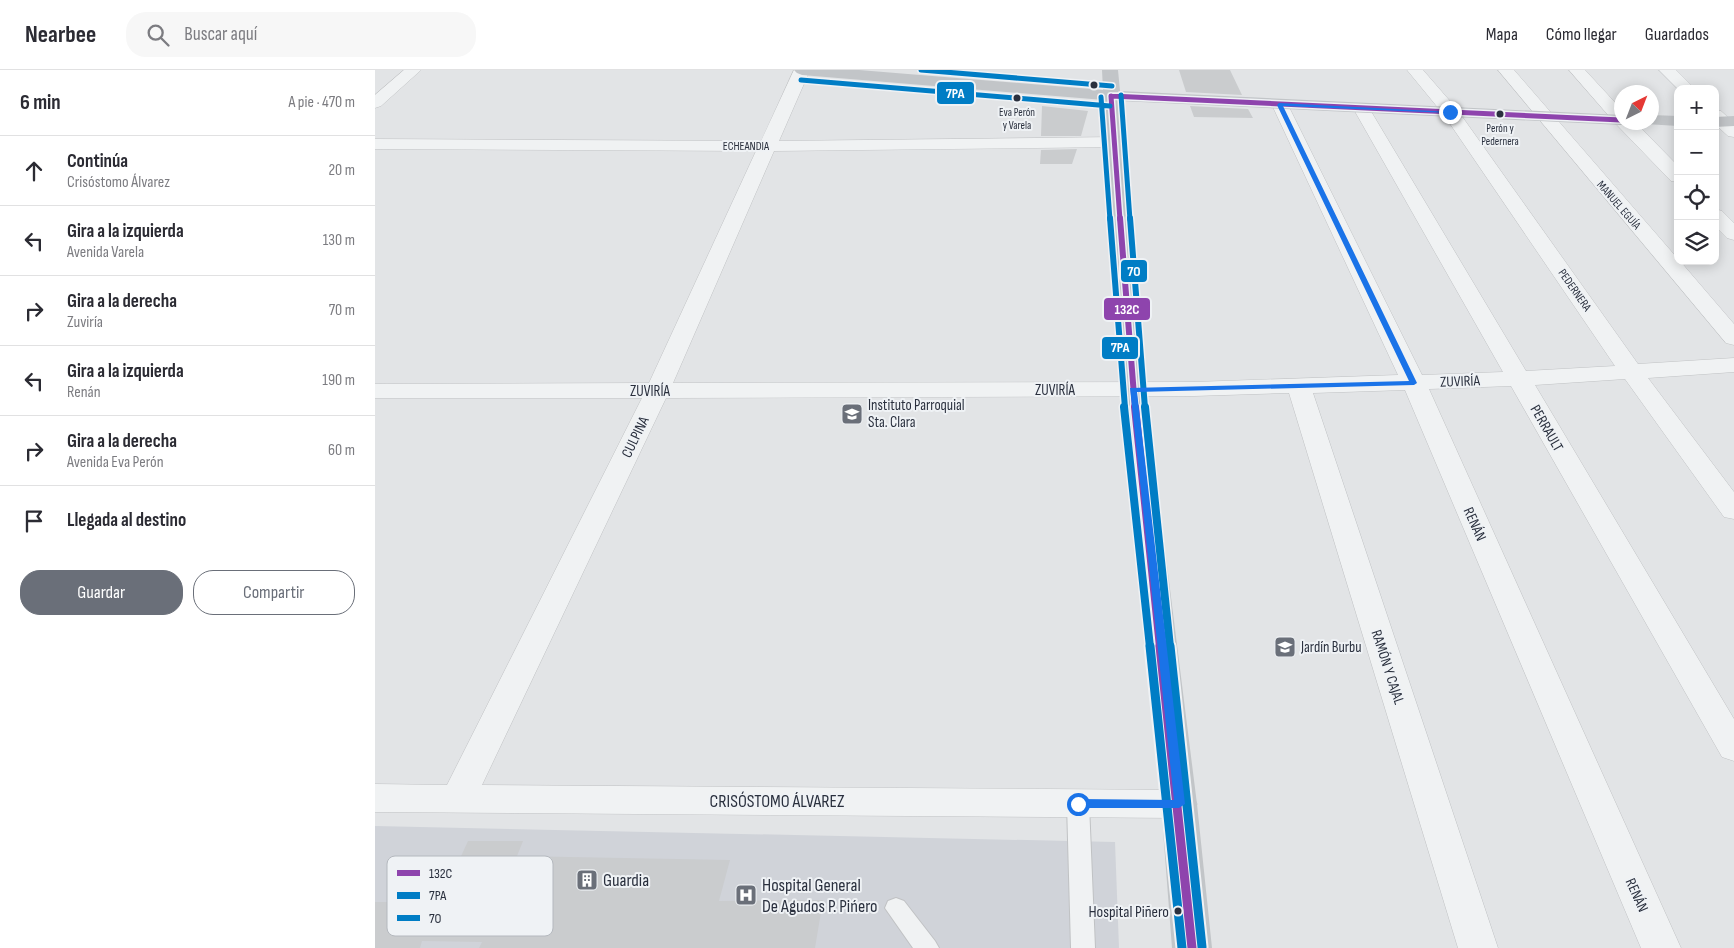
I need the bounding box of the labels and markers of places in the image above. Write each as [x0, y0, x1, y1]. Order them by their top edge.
unlabelled marker [1089, 80, 1099, 90]
marker: Eva Perón y Varela [1012, 93, 1022, 103]
place label: Eva Perón y Varela [999, 106, 1035, 132]
marker: Perón y Pedernera [1495, 109, 1505, 119]
place label: Perón y Pedernera [1481, 122, 1519, 148]
place label: Instituto Parroquial Sta. Clara [868, 396, 964, 432]
school or university icon: Instituto Parroquial Sta. Clara [840, 402, 864, 426]
school or university icon: Jardín Burbu [1273, 635, 1297, 659]
place label: Jardín Burbu [1300, 638, 1362, 657]
building icon: Guardia [575, 868, 599, 892]
place label: Guardia [603, 870, 649, 891]
place label: Hospital General De Agudos P. Pińero [762, 875, 878, 917]
hospital icon: Hospital General De Agudos P. Pińero [734, 883, 758, 907]
place label: Hospital Piñero [1088, 903, 1169, 922]
marker: Hospital Piñero [1173, 906, 1183, 916]

